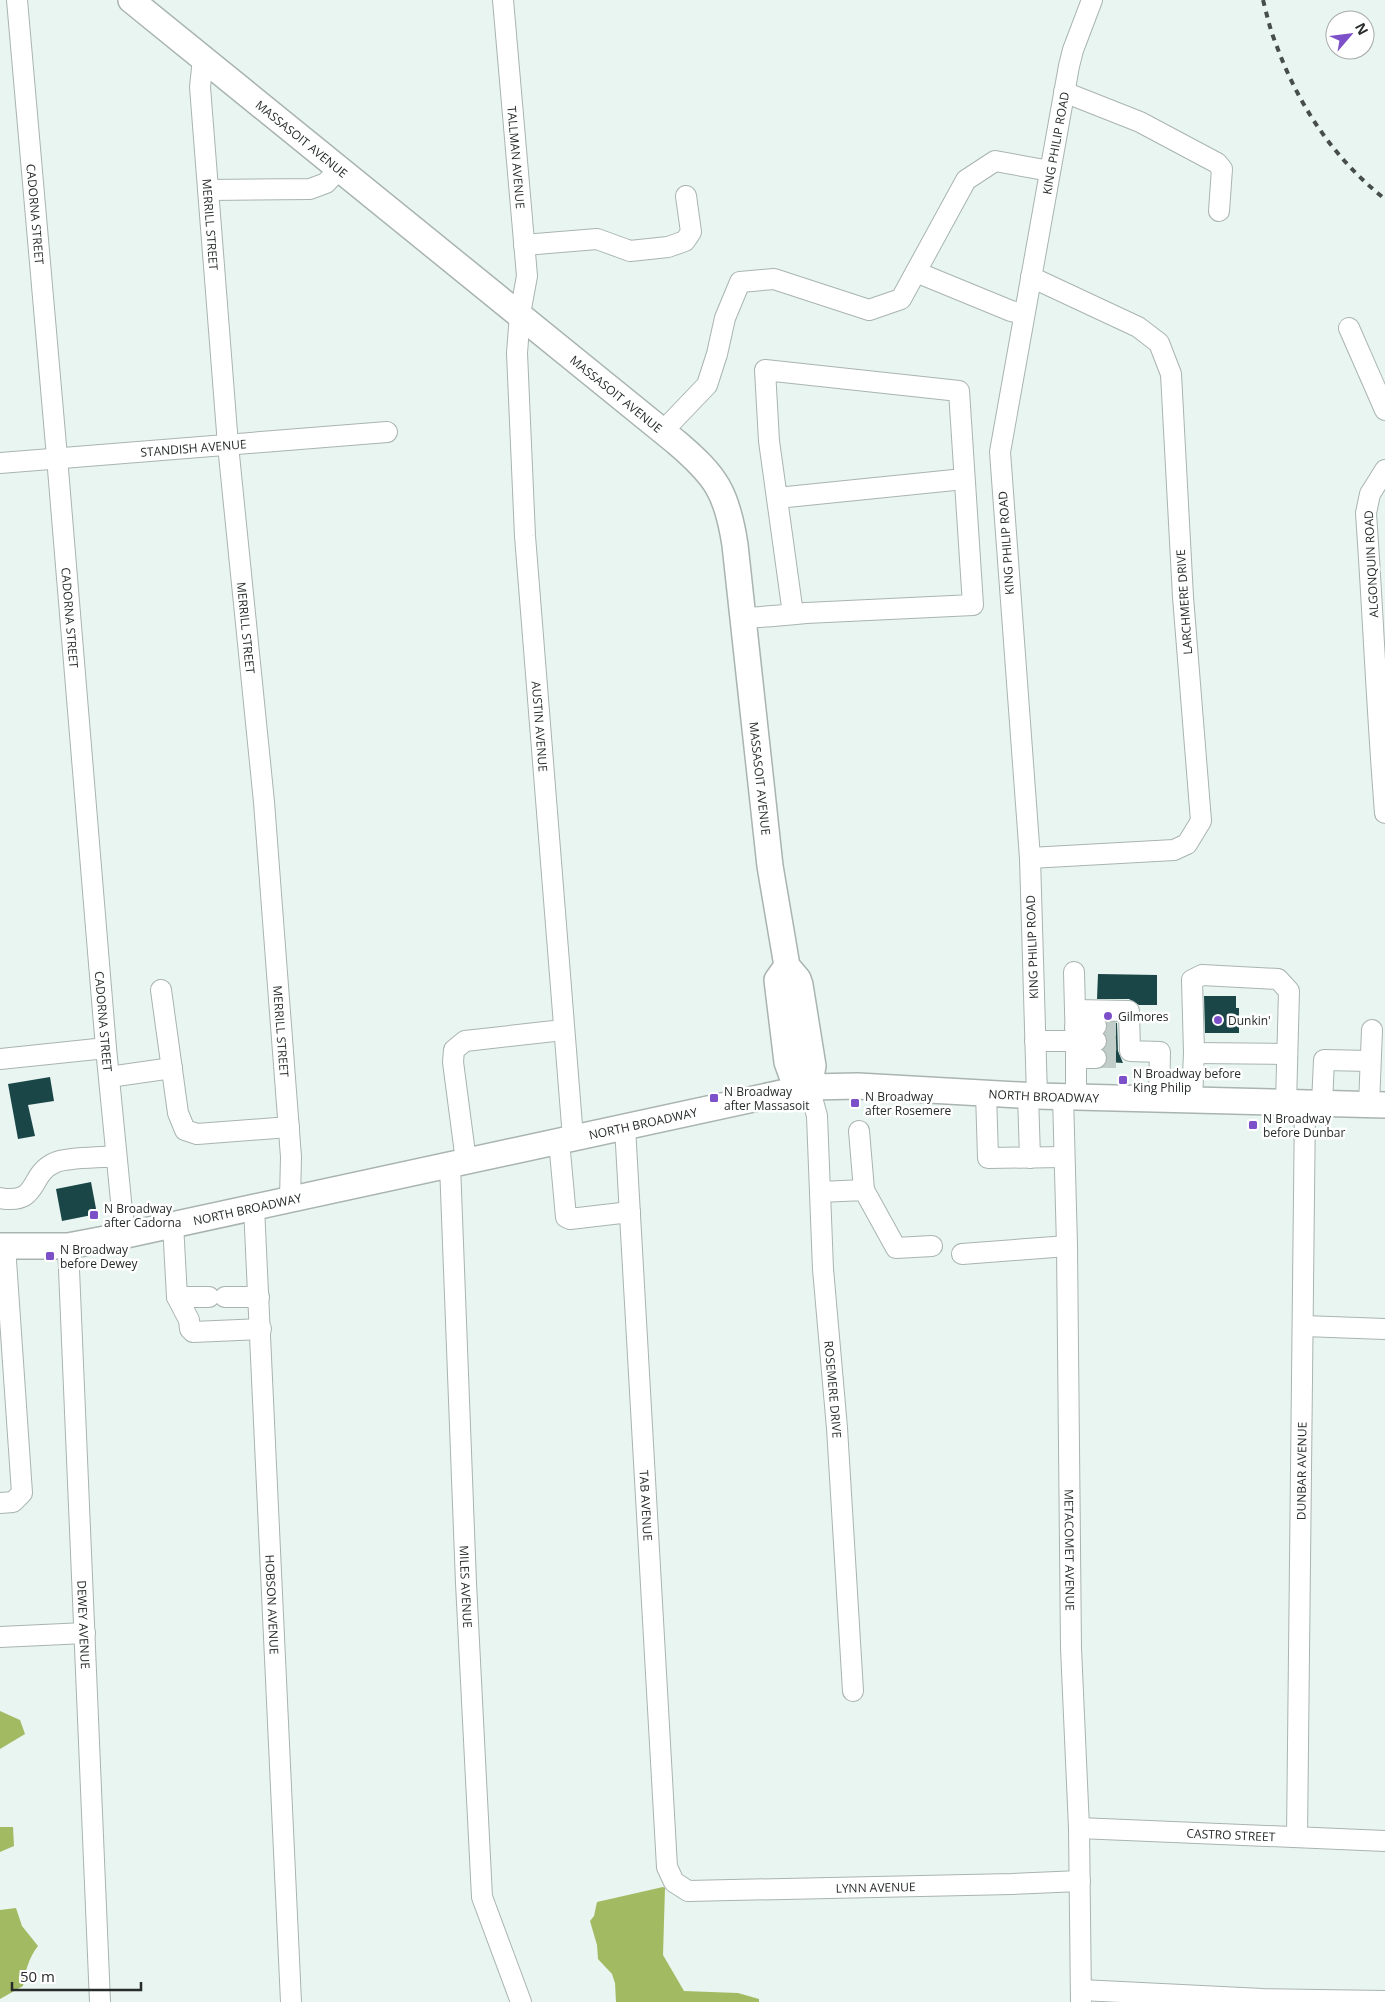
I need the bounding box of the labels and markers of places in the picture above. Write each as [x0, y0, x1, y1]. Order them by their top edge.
place label: Gilmores [1118, 1008, 1169, 1025]
marker: Gilmores [1102, 1010, 1114, 1022]
place label: Dunkin' [1228, 1012, 1271, 1029]
marker: Dunkin' [1212, 1014, 1224, 1026]
place label: N Broadway before King Philip [1133, 1065, 1241, 1096]
marker: N Broadway before King Philip [1117, 1074, 1129, 1086]
place label: N Broadway after Massasoit [724, 1083, 810, 1114]
place label: N Broadway after Rosemere [865, 1088, 952, 1119]
marker: N Broadway after Massasoit [708, 1092, 720, 1104]
marker: N Broadway after Rosemere [849, 1097, 861, 1109]
place label: N Broadway before Dunbar [1263, 1110, 1346, 1141]
marker: N Broadway before Dunbar [1247, 1119, 1259, 1131]
place label: N Broadway after Cadorna [104, 1200, 181, 1231]
marker: N Broadway after Cadorna [88, 1209, 100, 1221]
place label: N Broadway before Dewey [60, 1241, 139, 1272]
marker: N Broadway before Dewey [44, 1250, 56, 1262]

